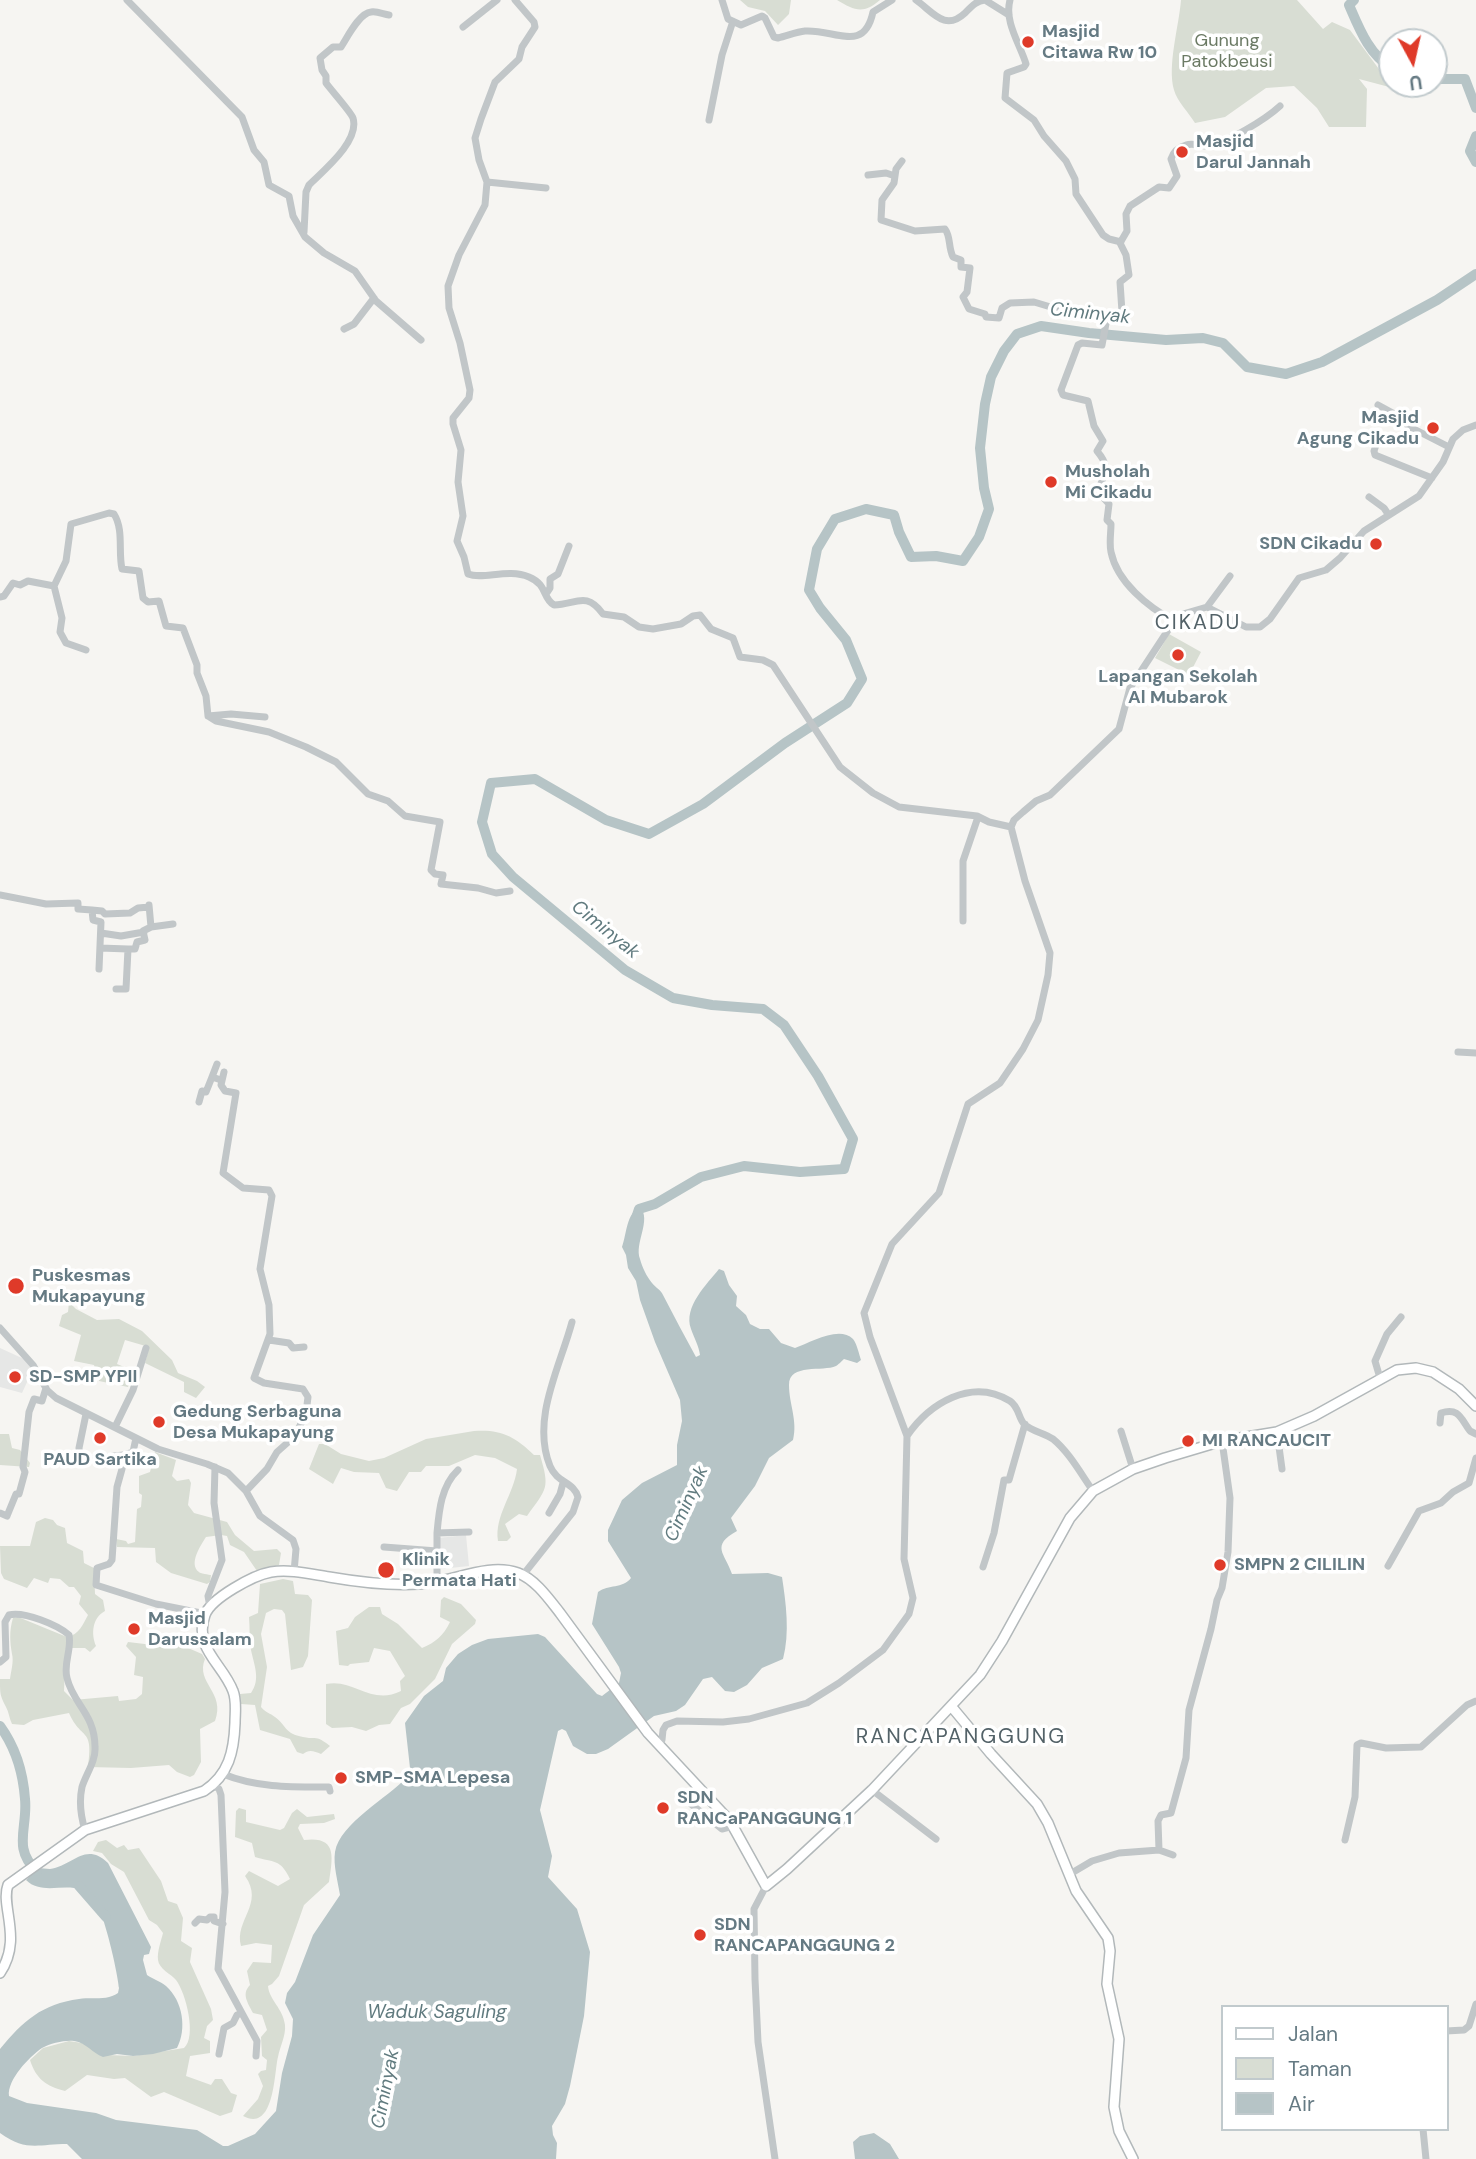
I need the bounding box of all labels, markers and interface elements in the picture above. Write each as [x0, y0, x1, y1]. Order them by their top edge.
place label: Masjid Citawa Rw 10 [1042, 21, 1157, 64]
north arrow [1378, 28, 1448, 98]
park label: Gunung Patokbeusi [1181, 30, 1273, 72]
marker: Masjid Citawa Rw 10 [1020, 34, 1036, 50]
text: U [1408, 69, 1424, 96]
place label: Masjid Darul Jannah [1196, 131, 1311, 174]
marker: Masjid Darul Jannah [1174, 144, 1190, 160]
water label: Ciminyak [1049, 298, 1131, 330]
place label: Masjid Agung Cikadu [1297, 407, 1419, 450]
marker: Masjid Agung Cikadu [1425, 420, 1441, 436]
place label: Musholah Mi Cikadu [1065, 461, 1152, 504]
marker: Musholah Mi Cikadu [1043, 474, 1059, 490]
place label: SDN Cikadu [1259, 533, 1362, 555]
marker: SDN Cikadu [1368, 536, 1384, 552]
district label: CIKADU [1156, 610, 1240, 636]
marker: Lapangan Sekolah Al Mubarok [1170, 647, 1186, 663]
place label: Lapangan Sekolah Al Mubarok [1098, 666, 1258, 708]
water label: Ciminyak [567, 896, 643, 964]
place label: Puskesmas Mukapayung [32, 1265, 145, 1308]
marker: Puskesmas Mukapayung [6, 1276, 26, 1296]
place label: SD-SMP YPII [29, 1366, 137, 1388]
marker: SD-SMP YPII [7, 1369, 23, 1385]
place label: Gedung Serbaguna Desa Mukapayung [173, 1401, 342, 1444]
marker: Gedung Serbaguna Desa Mukapayung [151, 1414, 167, 1430]
marker: PAUD Sartika [92, 1430, 108, 1446]
place label: MI RANCAUCIT [1202, 1430, 1331, 1452]
marker: MI RANCAUCIT [1180, 1433, 1196, 1449]
place label: PAUD Sartika [43, 1449, 157, 1471]
water label: Ciminyak [660, 1463, 714, 1545]
place label: Klinik Permata Hati [402, 1549, 517, 1592]
place label: SMPN 2 CILILIN [1234, 1554, 1365, 1576]
marker: SMPN 2 CILILIN [1212, 1557, 1228, 1573]
marker: Klinik Permata Hati [376, 1560, 396, 1580]
place label: Masjid Darussalam [148, 1608, 252, 1650]
marker: Masjid Darussalam [126, 1621, 142, 1637]
district label: RANCAPANGGUNG [857, 1724, 1065, 1750]
place label: SMP-SMA Lepesa [355, 1767, 510, 1789]
marker: SMP-SMA Lepesa [333, 1770, 349, 1786]
place label: SDN RANCaPANGGUNG 1 [677, 1787, 852, 1829]
marker: SDN RANCaPANGGUNG 1 [655, 1800, 671, 1816]
place label: SDN RANCAPANGGUNG 2 [714, 1914, 895, 1956]
marker: SDN RANCAPANGGUNG 2 [692, 1927, 708, 1943]
water label: Waduk Saguling [367, 2002, 507, 2024]
legend [1220, 2005, 1448, 2131]
text: Jalan [1288, 2020, 1338, 2048]
water label: Ciminyak [367, 2047, 405, 2131]
text: Taman [1288, 2055, 1352, 2083]
text: Air [1288, 2090, 1315, 2118]

